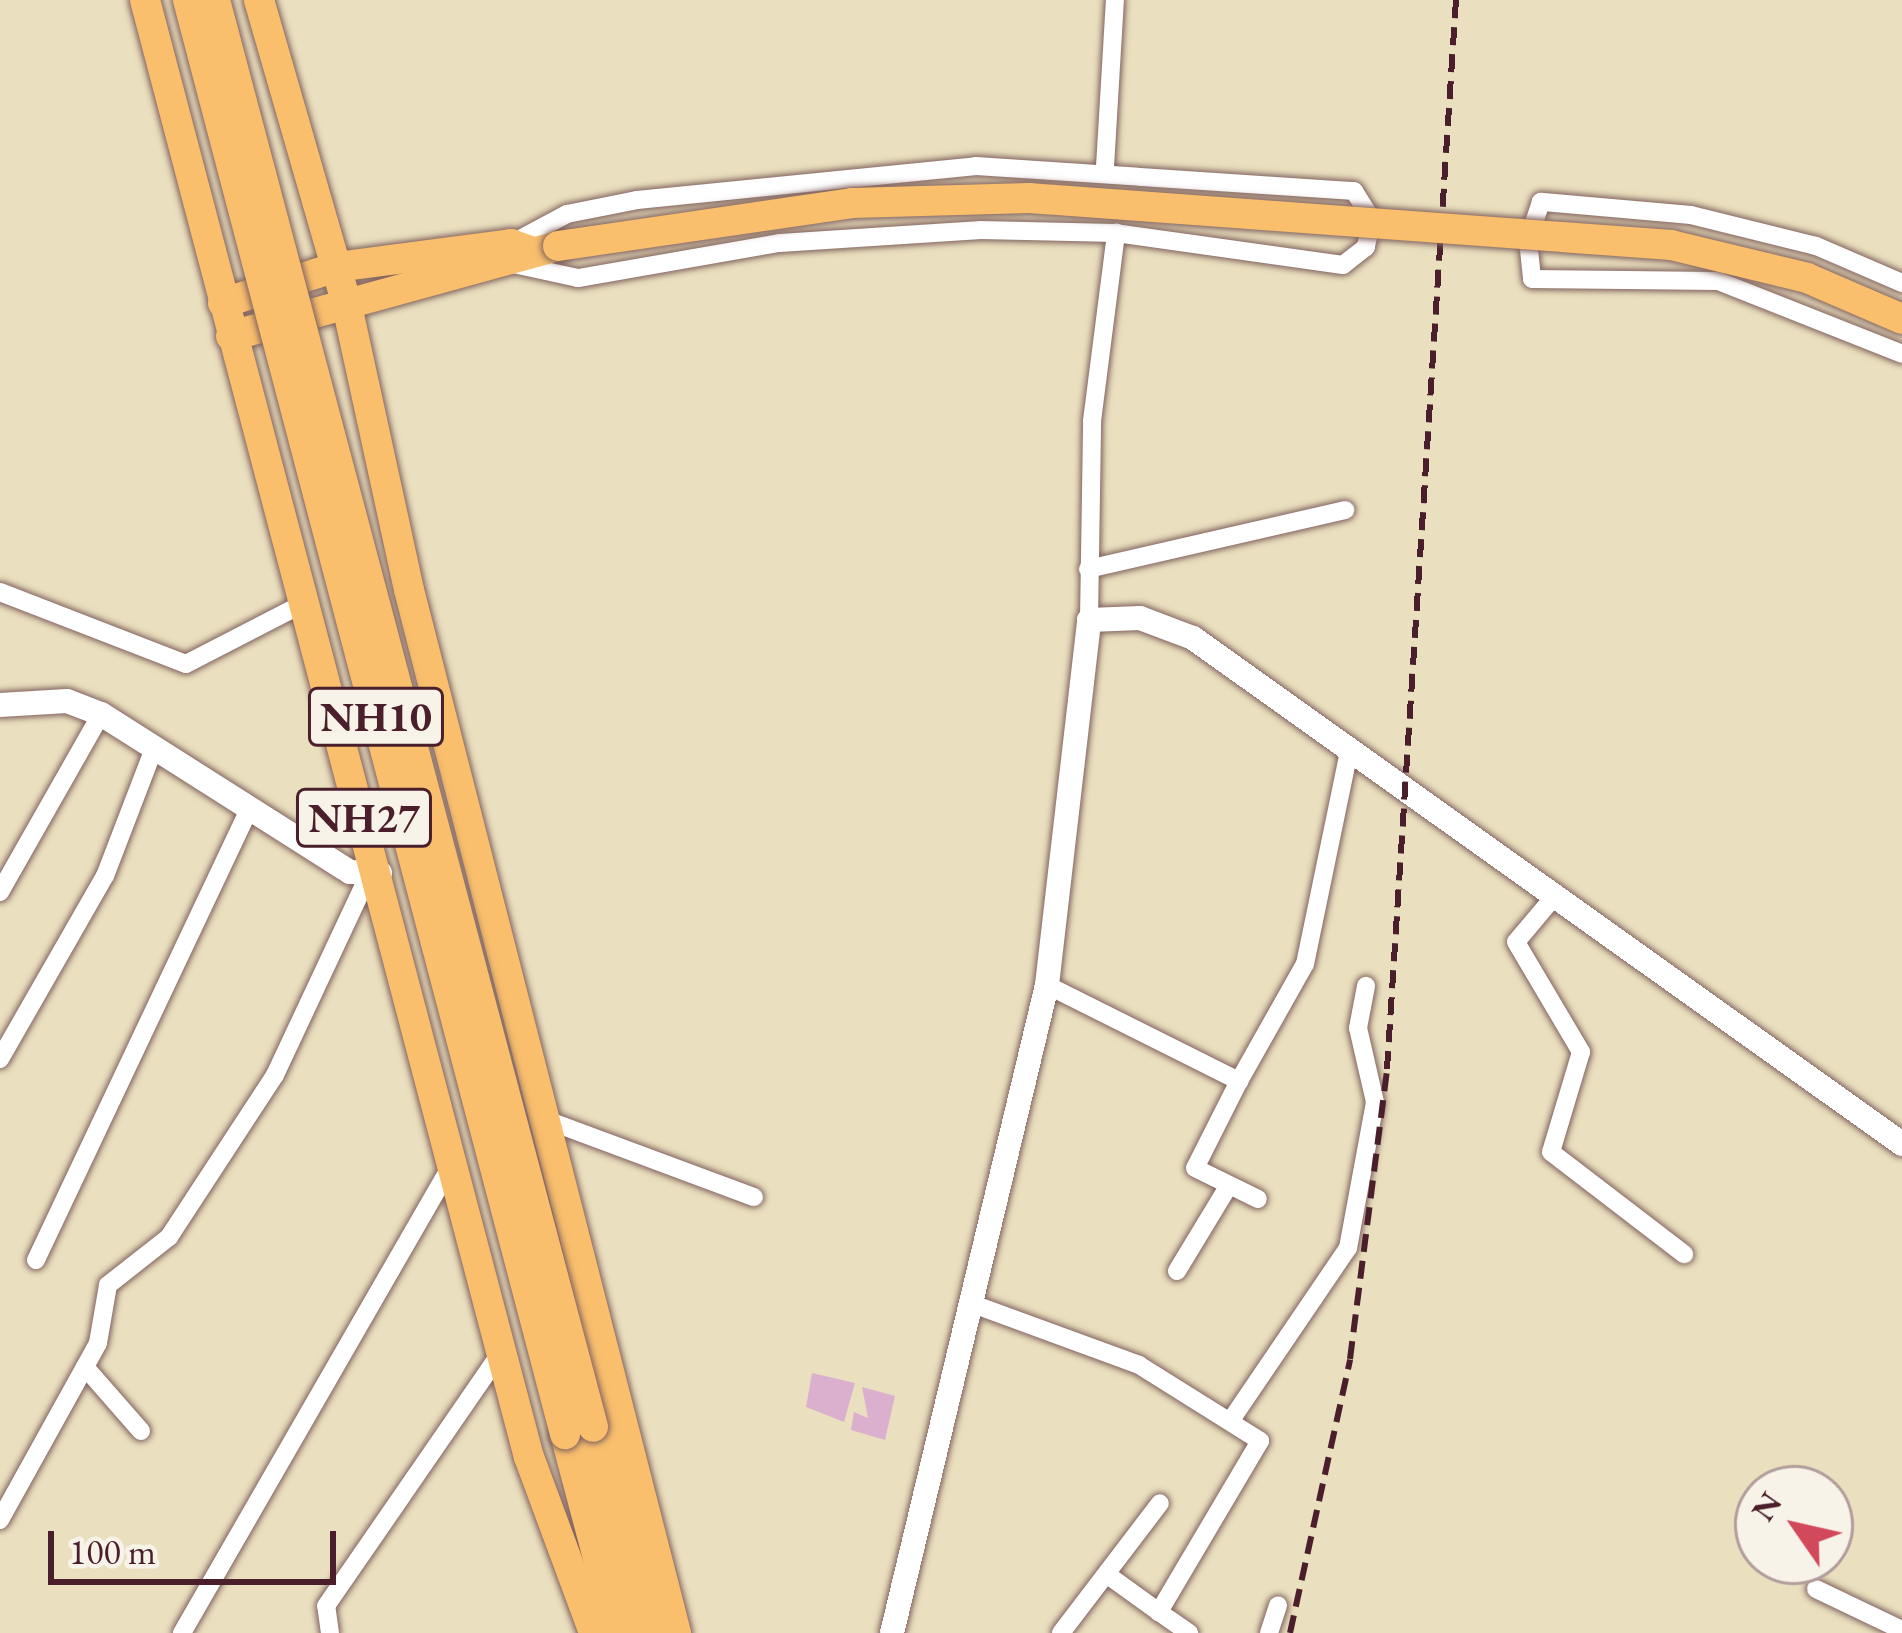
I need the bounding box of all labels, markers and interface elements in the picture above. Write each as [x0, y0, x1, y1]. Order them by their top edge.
road number: NH10 [307, 681, 445, 753]
road number: NH27 [295, 782, 433, 854]
north arrow [1734, 1465, 1854, 1585]
text: N [1741, 1483, 1792, 1529]
scale bar [54, 1507, 342, 1581]
text: 100 m [69, 1528, 156, 1575]

